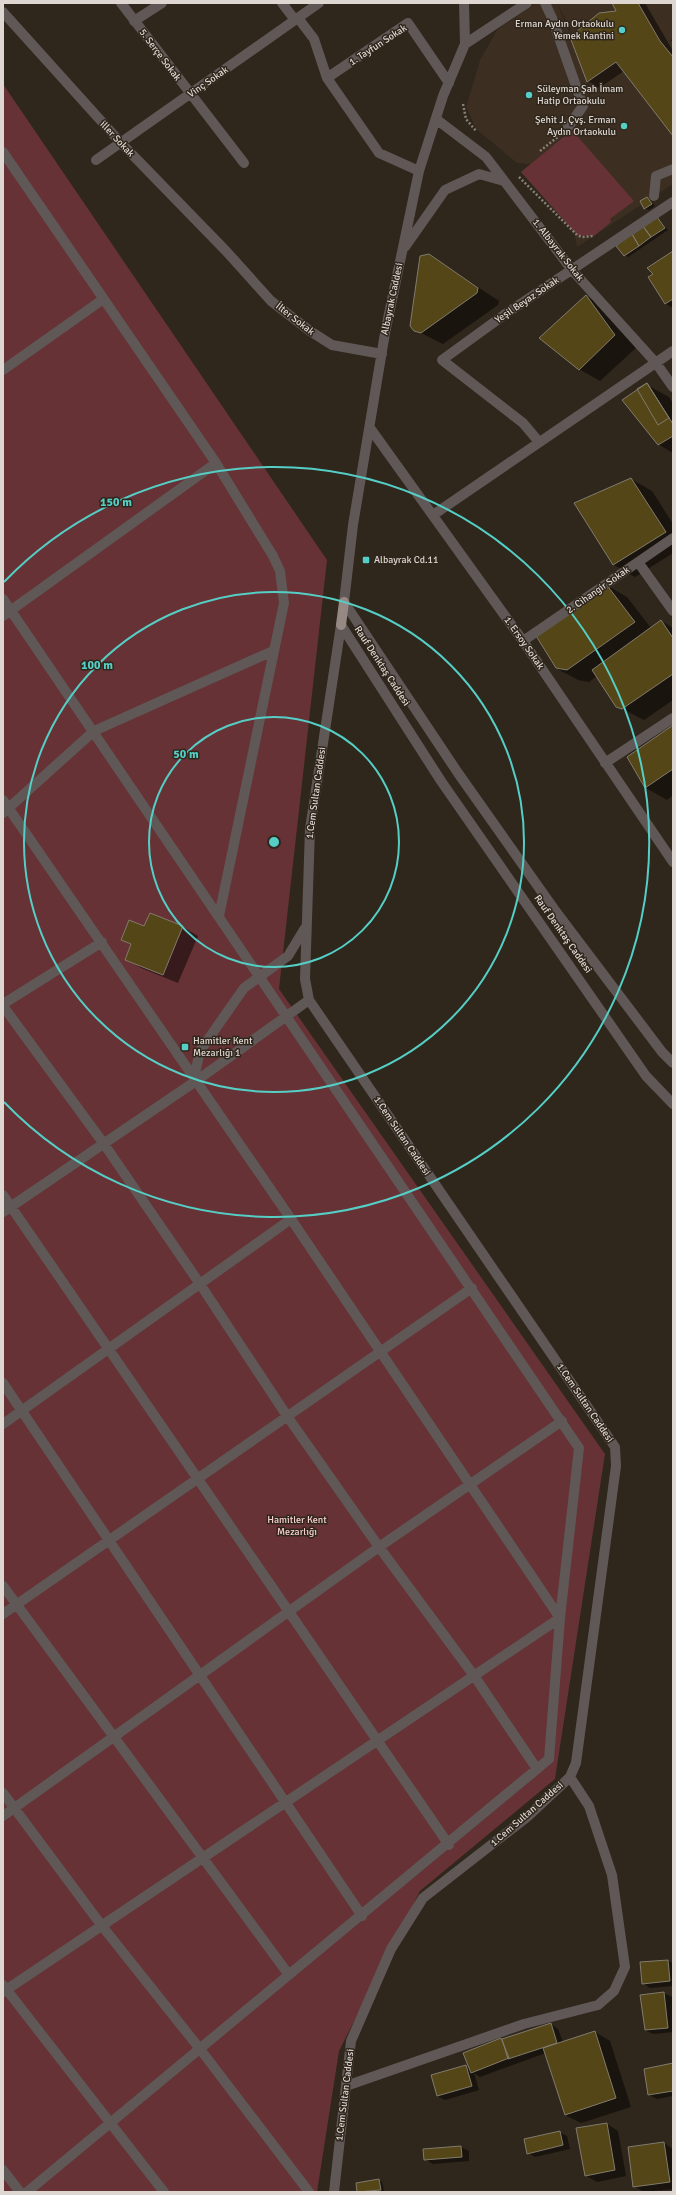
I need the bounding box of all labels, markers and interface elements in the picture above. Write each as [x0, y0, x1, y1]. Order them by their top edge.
place label: Erman Aydın Ortaokulu Yemek Kantini [515, 18, 614, 42]
street label: 1. Tayfun Sokak [347, 22, 409, 68]
marker: Erman Aydın Ortaokulu Yemek Kantini [617, 25, 627, 35]
street label: 5. Serçe Sokak [137, 27, 183, 83]
street label: Vinç Sokak [185, 64, 231, 100]
place label: Süleyman Şah İmam Hatip Ortaokulu [537, 83, 623, 107]
marker: Süleyman Şah İmam Hatip Ortaokulu [524, 90, 534, 100]
place label: Şehit J. Çvş. Erman Aydın Ortaokulu [535, 114, 616, 138]
street label: iller Sokak [97, 118, 137, 160]
marker: Şehit J. Çvş. Erman Aydın Ortaokulu [619, 121, 629, 131]
street label: 1. Albayrak Sokak [530, 216, 586, 284]
street label: Albayrak Caddesi [378, 262, 406, 336]
street label: Yeşil Beyaz Sokak [493, 274, 561, 326]
street label: İlter Sokak [273, 300, 317, 338]
text: 150 m [100, 495, 132, 510]
place label: Albayrak Cd.11 [374, 554, 438, 566]
marker: Albayrak Cd.11 [361, 555, 371, 565]
street label: 2. Cihangir Sokak [564, 564, 632, 616]
street label: 1. Ersoy Sokak [501, 614, 547, 672]
street label: Rauf Denktaş Caddesi [352, 624, 412, 708]
text: 100 m [81, 658, 113, 673]
street label: 1.Cem Sultan Caddesi [304, 746, 328, 840]
text: 50 m [173, 747, 199, 762]
centre of rings [267, 835, 281, 849]
street label: Rauf Denktaş Caddesi [531, 893, 595, 975]
place label: Hamitler Kent Mezarlığı 1 [193, 1035, 253, 1059]
marker: Hamitler Kent Mezarlığı 1 [180, 1042, 190, 1052]
street label: 1.Cem Sultan Caddesi [371, 1094, 433, 1178]
street label: 1.Cem Sultan Caddesi [554, 1361, 616, 1445]
park label: Hamitler Kent Mezarlığı [267, 1514, 327, 1538]
street label: 1.Cem Sultan Caddesi [488, 1779, 566, 1849]
street label: 1.Cem Sultan Caddesi [333, 2048, 357, 2142]

